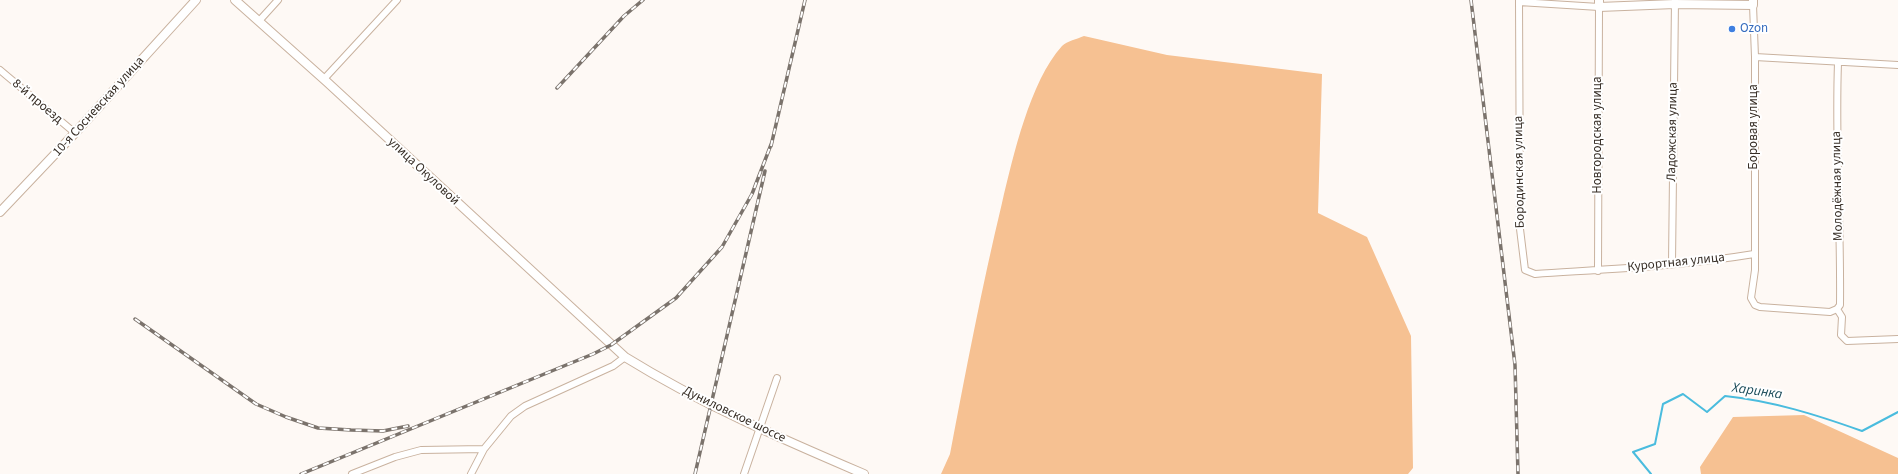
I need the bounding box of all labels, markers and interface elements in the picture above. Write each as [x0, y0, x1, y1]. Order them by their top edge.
place label: Ozon [1740, 21, 1768, 37]
marker: Ozon [1727, 24, 1737, 34]
street label: 10-я Сосневская улица [50, 54, 148, 160]
street label: 8-й проезд [9, 76, 65, 128]
street label: Новгородская улица [1590, 76, 1606, 194]
street label: Ладожская улица [1664, 82, 1682, 182]
street label: Боровая улица [1746, 84, 1762, 170]
street label: Бородинская улица [1511, 116, 1529, 228]
street label: Молодёжная улица [1829, 131, 1847, 241]
street label: улица Окуловой [384, 135, 462, 209]
street label: Курортная улица [1627, 250, 1725, 276]
water label: Харинка [1731, 380, 1783, 404]
street label: Дуниловское шоссе [680, 383, 788, 447]

